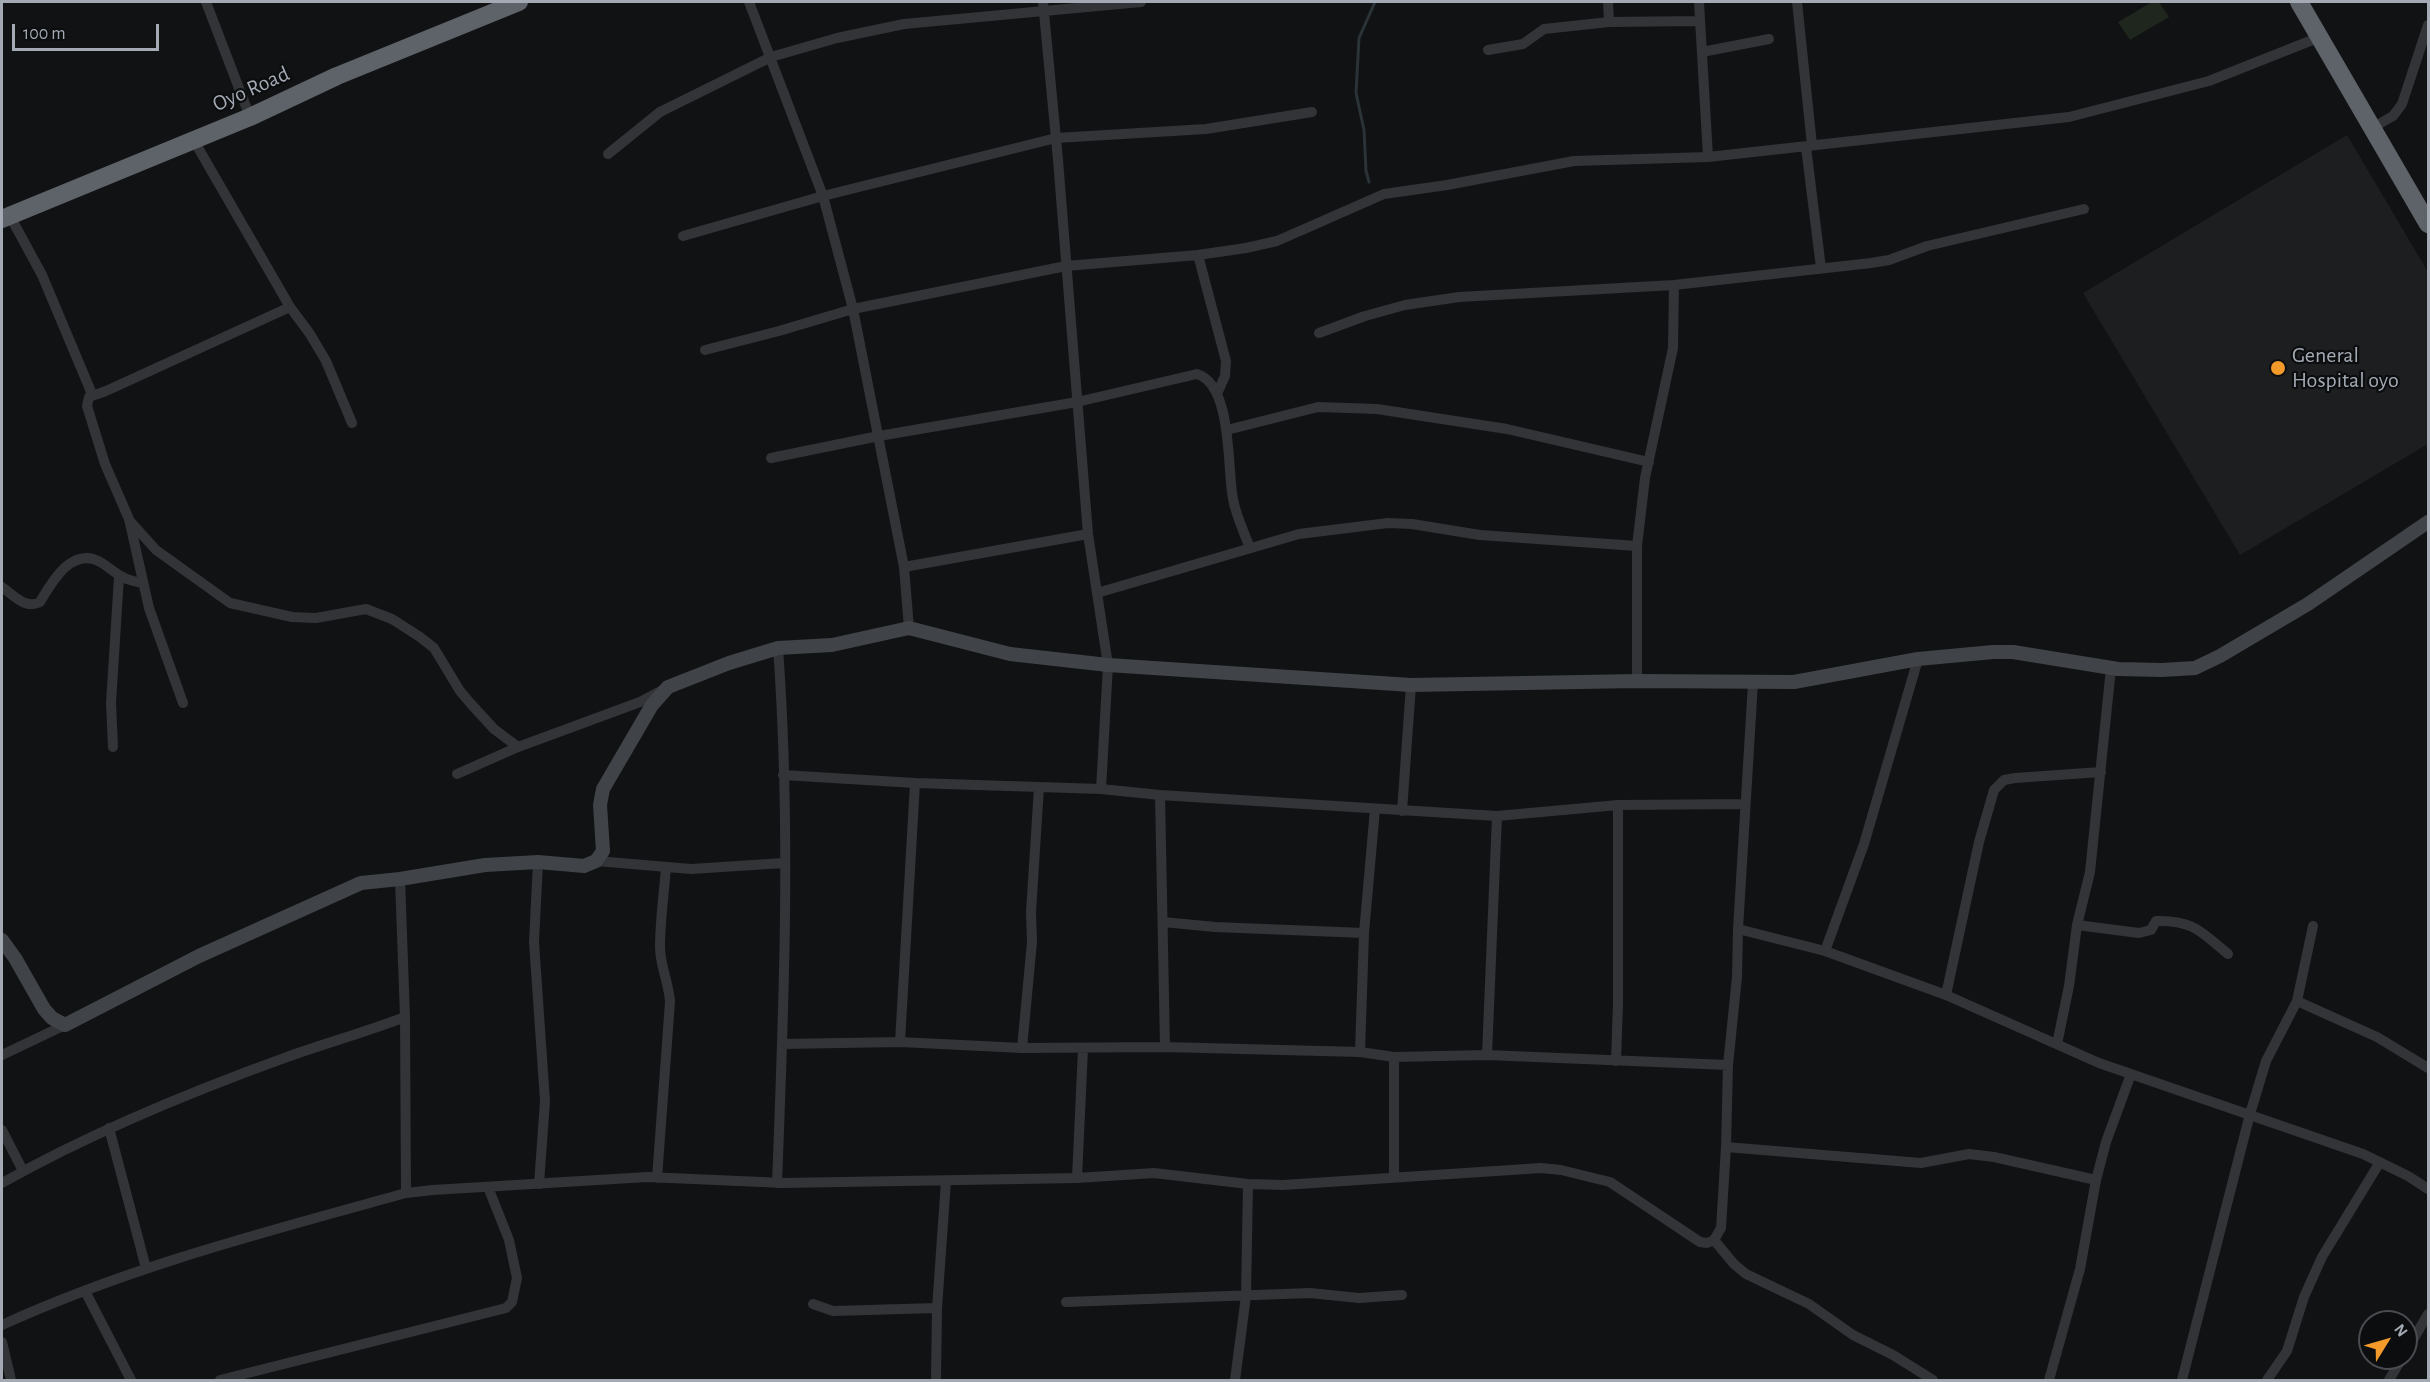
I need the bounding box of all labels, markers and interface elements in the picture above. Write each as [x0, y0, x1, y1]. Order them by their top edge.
scale bar [15, 12, 162, 50]
text: 100 m [23, 25, 66, 43]
street label: Oyo Road [209, 60, 293, 118]
place label: General Hospital oyo [2292, 342, 2399, 394]
marker: General Hospital oyo [2269, 359, 2287, 377]
north arrow [2358, 1310, 2418, 1370]
text: N [2391, 1321, 2411, 1340]

